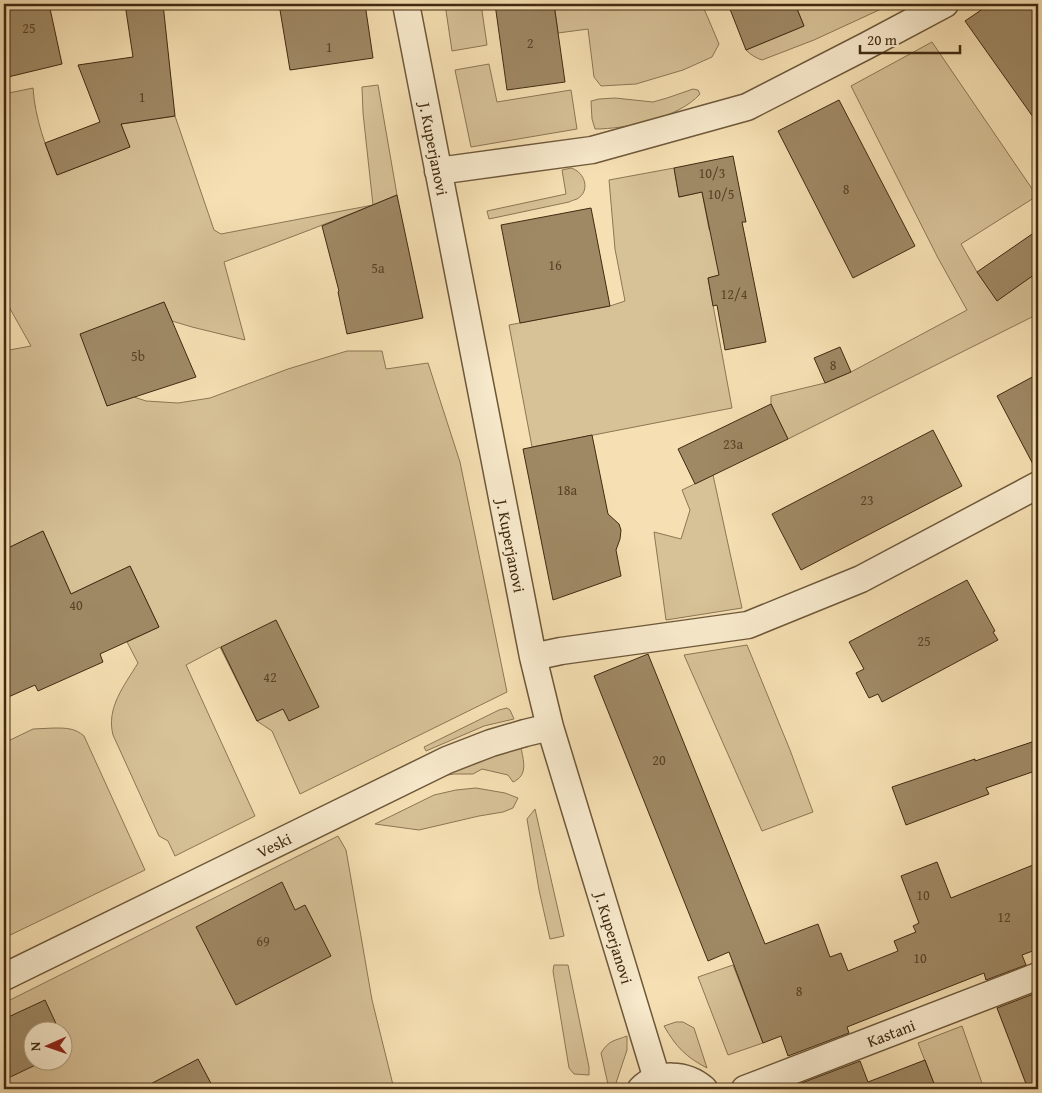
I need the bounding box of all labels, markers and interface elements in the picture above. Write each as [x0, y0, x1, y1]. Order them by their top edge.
house number: 25 [22, 18, 36, 38]
scale bar [860, 22, 960, 54]
text: 20 m [867, 29, 898, 50]
house number: 2 [527, 33, 533, 53]
house number: 1 [326, 37, 332, 57]
house number: 1 [139, 87, 145, 107]
street label: J. Kuperjanovi [413, 98, 455, 198]
house number: 10/3 [699, 163, 725, 183]
house number: 8 [843, 179, 850, 199]
house number: 10/5 [708, 184, 734, 204]
house number: 16 [548, 255, 562, 275]
house number: 5a [371, 258, 385, 278]
house number: 12/4 [721, 284, 748, 304]
house number: 5b [131, 346, 145, 366]
house number: 8 [830, 355, 837, 375]
house number: 23a [723, 434, 743, 454]
house number: 18a [557, 480, 577, 500]
house number: 23 [860, 490, 874, 510]
street label: J. Kuperjanovi [490, 495, 532, 595]
house number: 40 [69, 595, 83, 615]
house number: 25 [917, 631, 931, 651]
house number: 42 [263, 667, 277, 687]
house number: 20 [652, 750, 666, 770]
street label: Veski [253, 826, 296, 864]
house number: 10 [916, 885, 930, 905]
street label: J. Kuperjanovi [588, 887, 639, 987]
house number: 12 [997, 907, 1011, 927]
house number: 69 [256, 931, 270, 951]
house number: 10 [913, 948, 927, 968]
house number: 8 [796, 981, 803, 1001]
street label: Kastani [863, 1013, 919, 1053]
north arrow [22, 1020, 72, 1070]
text: N [25, 1041, 45, 1051]

